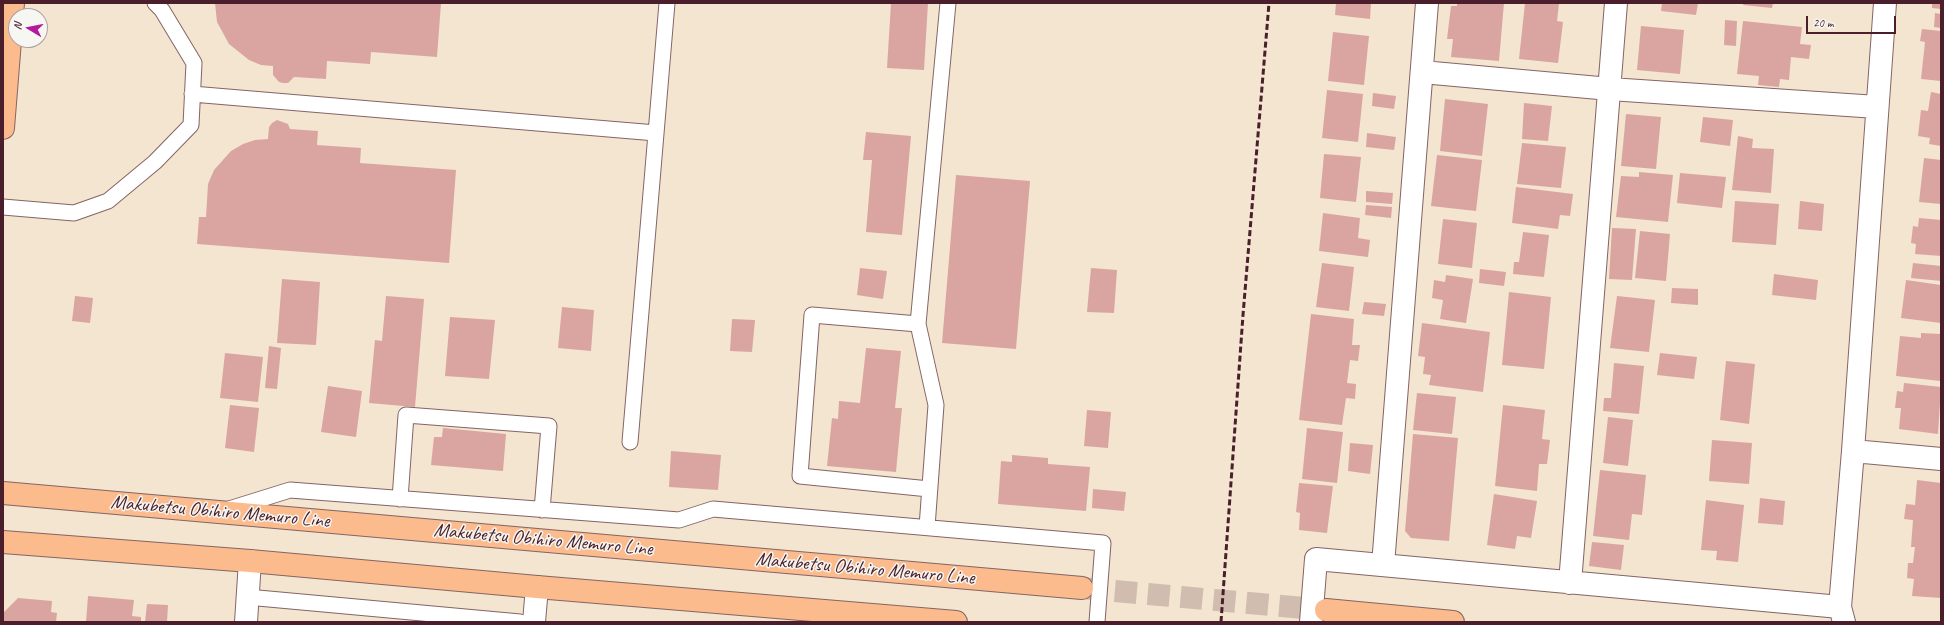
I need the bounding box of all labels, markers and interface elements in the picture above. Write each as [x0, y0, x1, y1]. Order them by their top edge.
north arrow [8, 8, 48, 48]
scale bar [1808, 8, 1898, 34]
text: 20 m [1813, 15, 1833, 31]
text: N [10, 22, 25, 31]
street label: Makubetsu Obihiro Memuro Line [110, 490, 330, 534]
street label: Makubetsu Obihiro Memuro Line [433, 518, 653, 562]
street label: Makubetsu Obihiro Memuro Line [755, 547, 975, 591]

